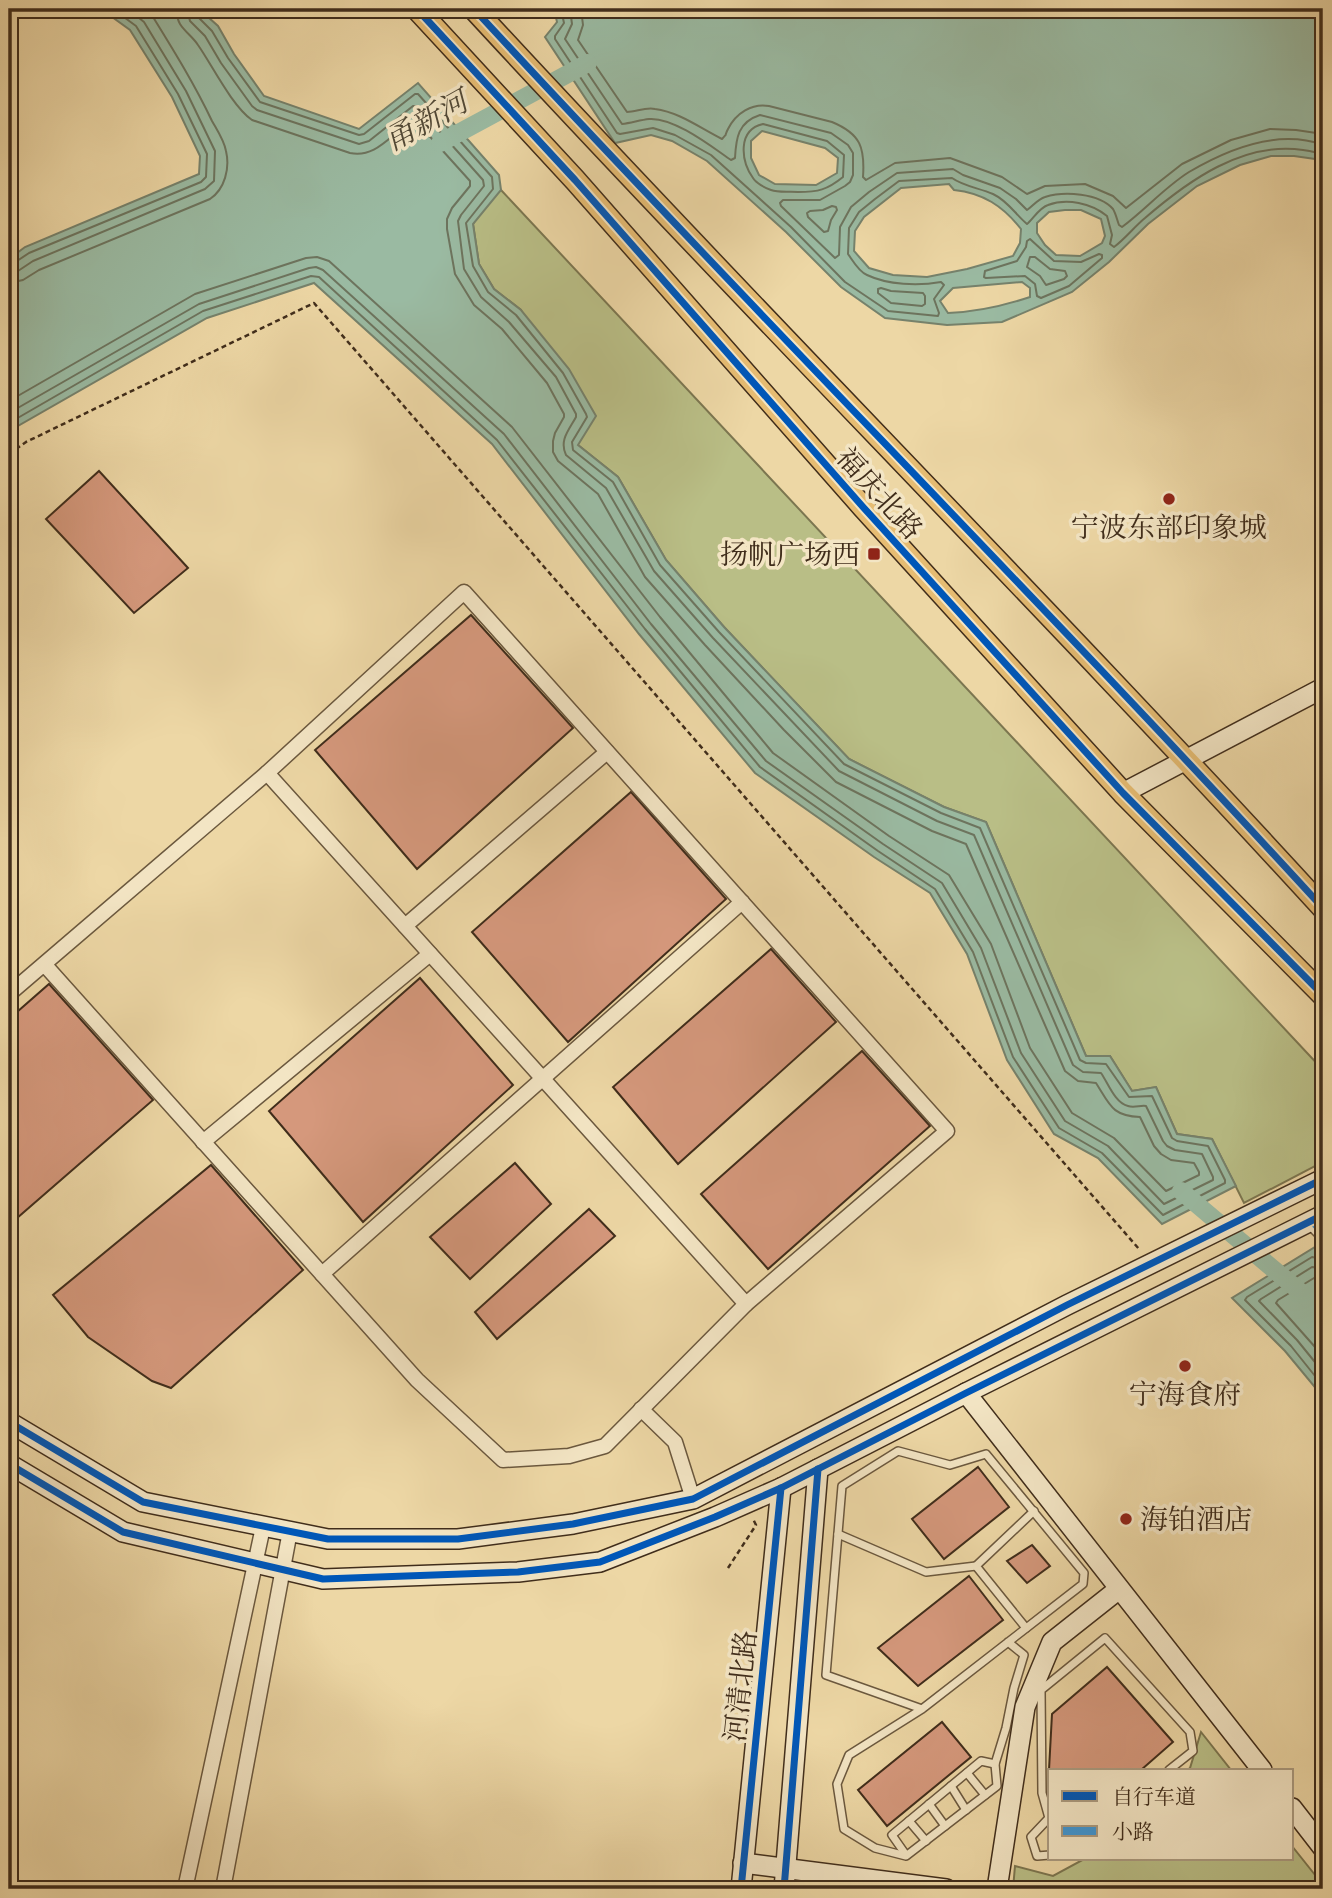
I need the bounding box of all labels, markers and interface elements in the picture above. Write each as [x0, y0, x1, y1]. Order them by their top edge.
water label: 甬新河 [378, 82, 479, 160]
street label: 福庆北路 [828, 441, 929, 547]
marker: 宁波东部印象城 [1161, 491, 1177, 507]
place label: 宁波东部印象城 [1071, 511, 1267, 546]
place label: 扬帆广场西 [720, 538, 860, 573]
marker: 扬帆广场西 [866, 546, 882, 562]
marker: 宁海食府 [1177, 1358, 1193, 1374]
place label: 宁海食府 [1129, 1378, 1241, 1413]
place label: 海铂酒店 [1140, 1503, 1252, 1538]
marker: 海铂酒店 [1118, 1511, 1134, 1527]
street label: 河清北路 [718, 1629, 765, 1744]
legend [1048, 1769, 1294, 1860]
text: 自行车道 [1112, 1785, 1196, 1811]
text: 小路 [1112, 1820, 1154, 1846]

